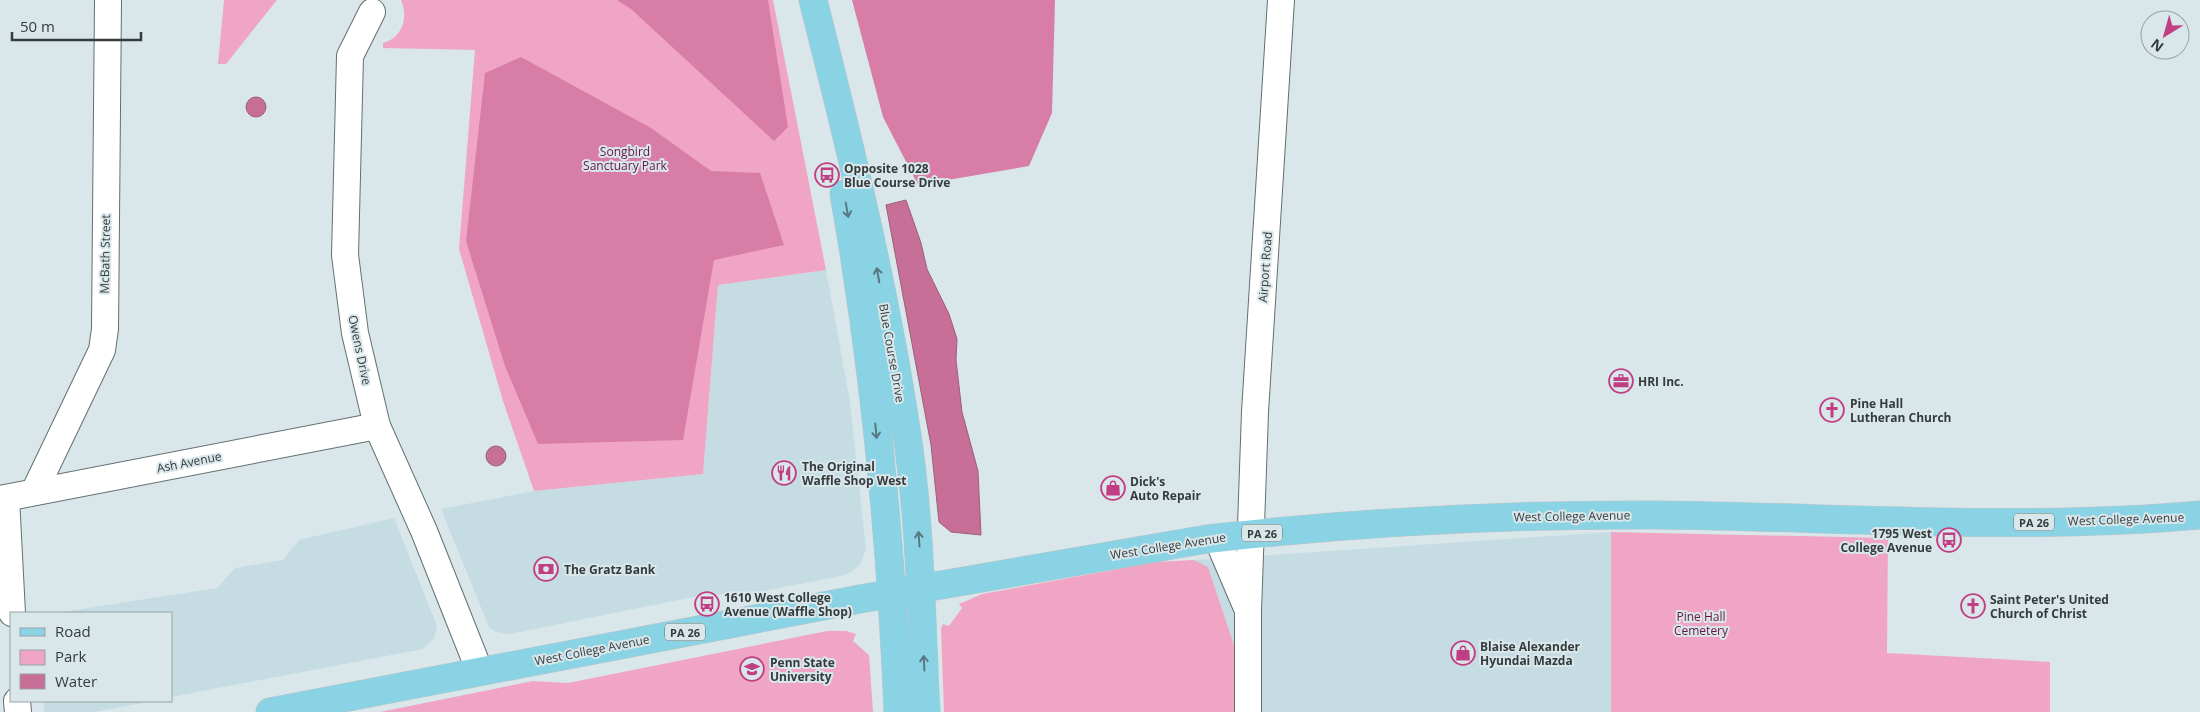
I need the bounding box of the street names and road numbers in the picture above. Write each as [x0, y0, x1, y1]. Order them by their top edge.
street label: McBath Street [96, 214, 114, 294]
street label: Airport Road [1254, 231, 1276, 303]
street label: Blue Course Drive [875, 302, 909, 404]
street label: Owens Drive [344, 314, 376, 387]
street label: Ash Avenue [155, 447, 223, 477]
street label: West College Avenue [1514, 506, 1631, 526]
street label: West College Avenue [2067, 508, 2185, 530]
road number: PA 26 [2014, 514, 2054, 530]
road number: PA 26 [1242, 524, 1282, 542]
street label: West College Avenue [1109, 528, 1227, 564]
road number: PA 26 [665, 624, 705, 640]
street label: West College Avenue [533, 630, 651, 669]

